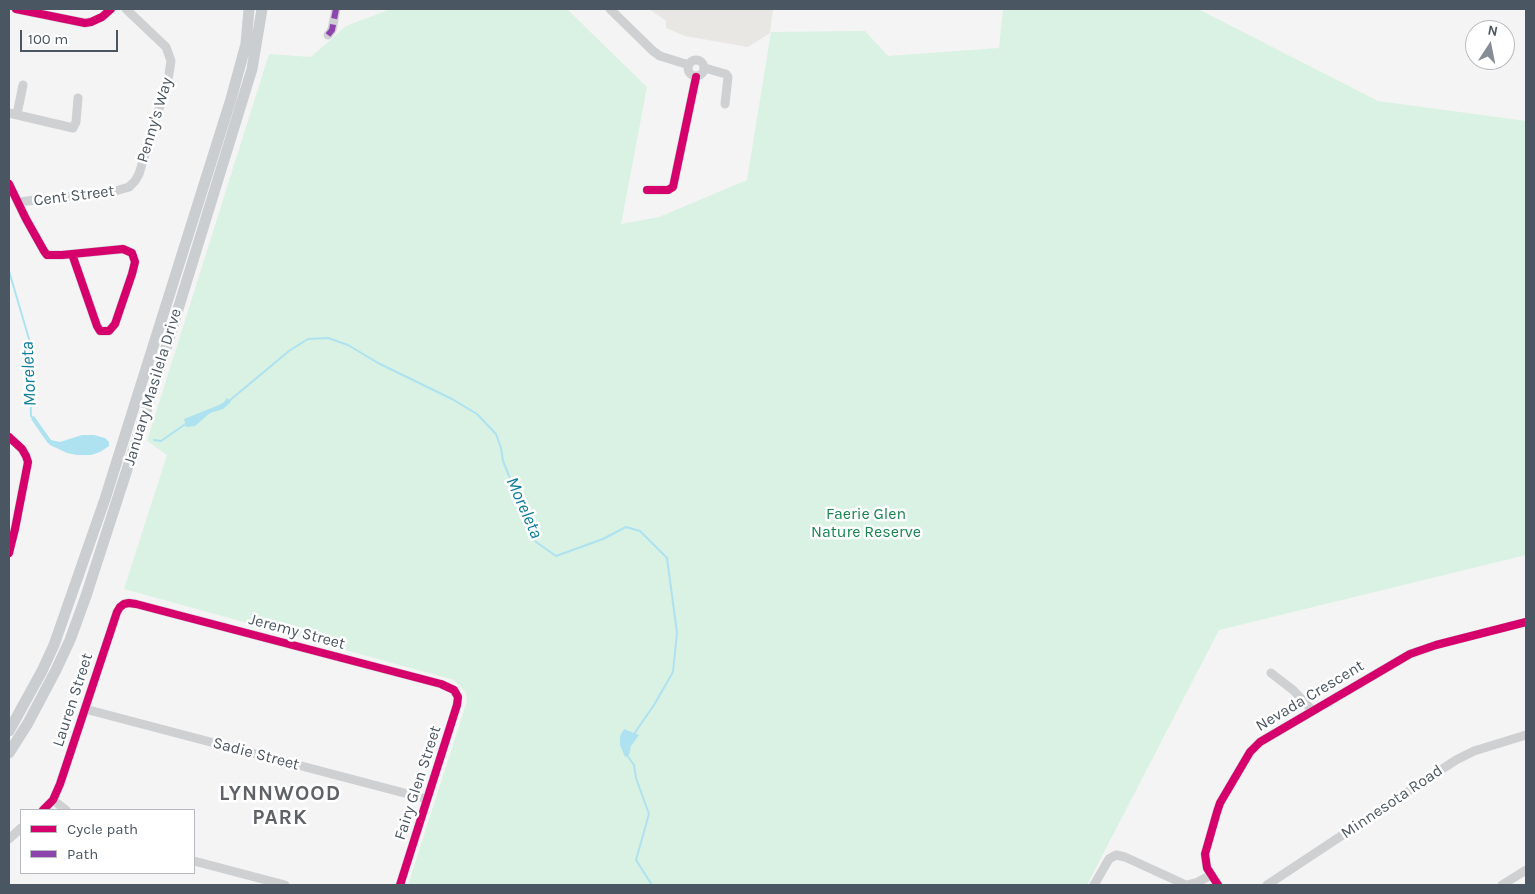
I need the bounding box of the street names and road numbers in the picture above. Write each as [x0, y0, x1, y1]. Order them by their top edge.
street label: Penny's Way [133, 75, 177, 165]
street label: Cent Street [32, 182, 116, 210]
street label: January Masilela Drive [120, 306, 186, 468]
street label: Jeremy Street [247, 610, 347, 654]
street label: Lauren Street [49, 651, 97, 749]
street label: Nevada Crescent [1253, 656, 1367, 736]
street label: Fairy Glen Street [390, 723, 446, 843]
street label: Sadie Street [211, 733, 301, 775]
street label: Minnesota Road [1338, 761, 1446, 843]

